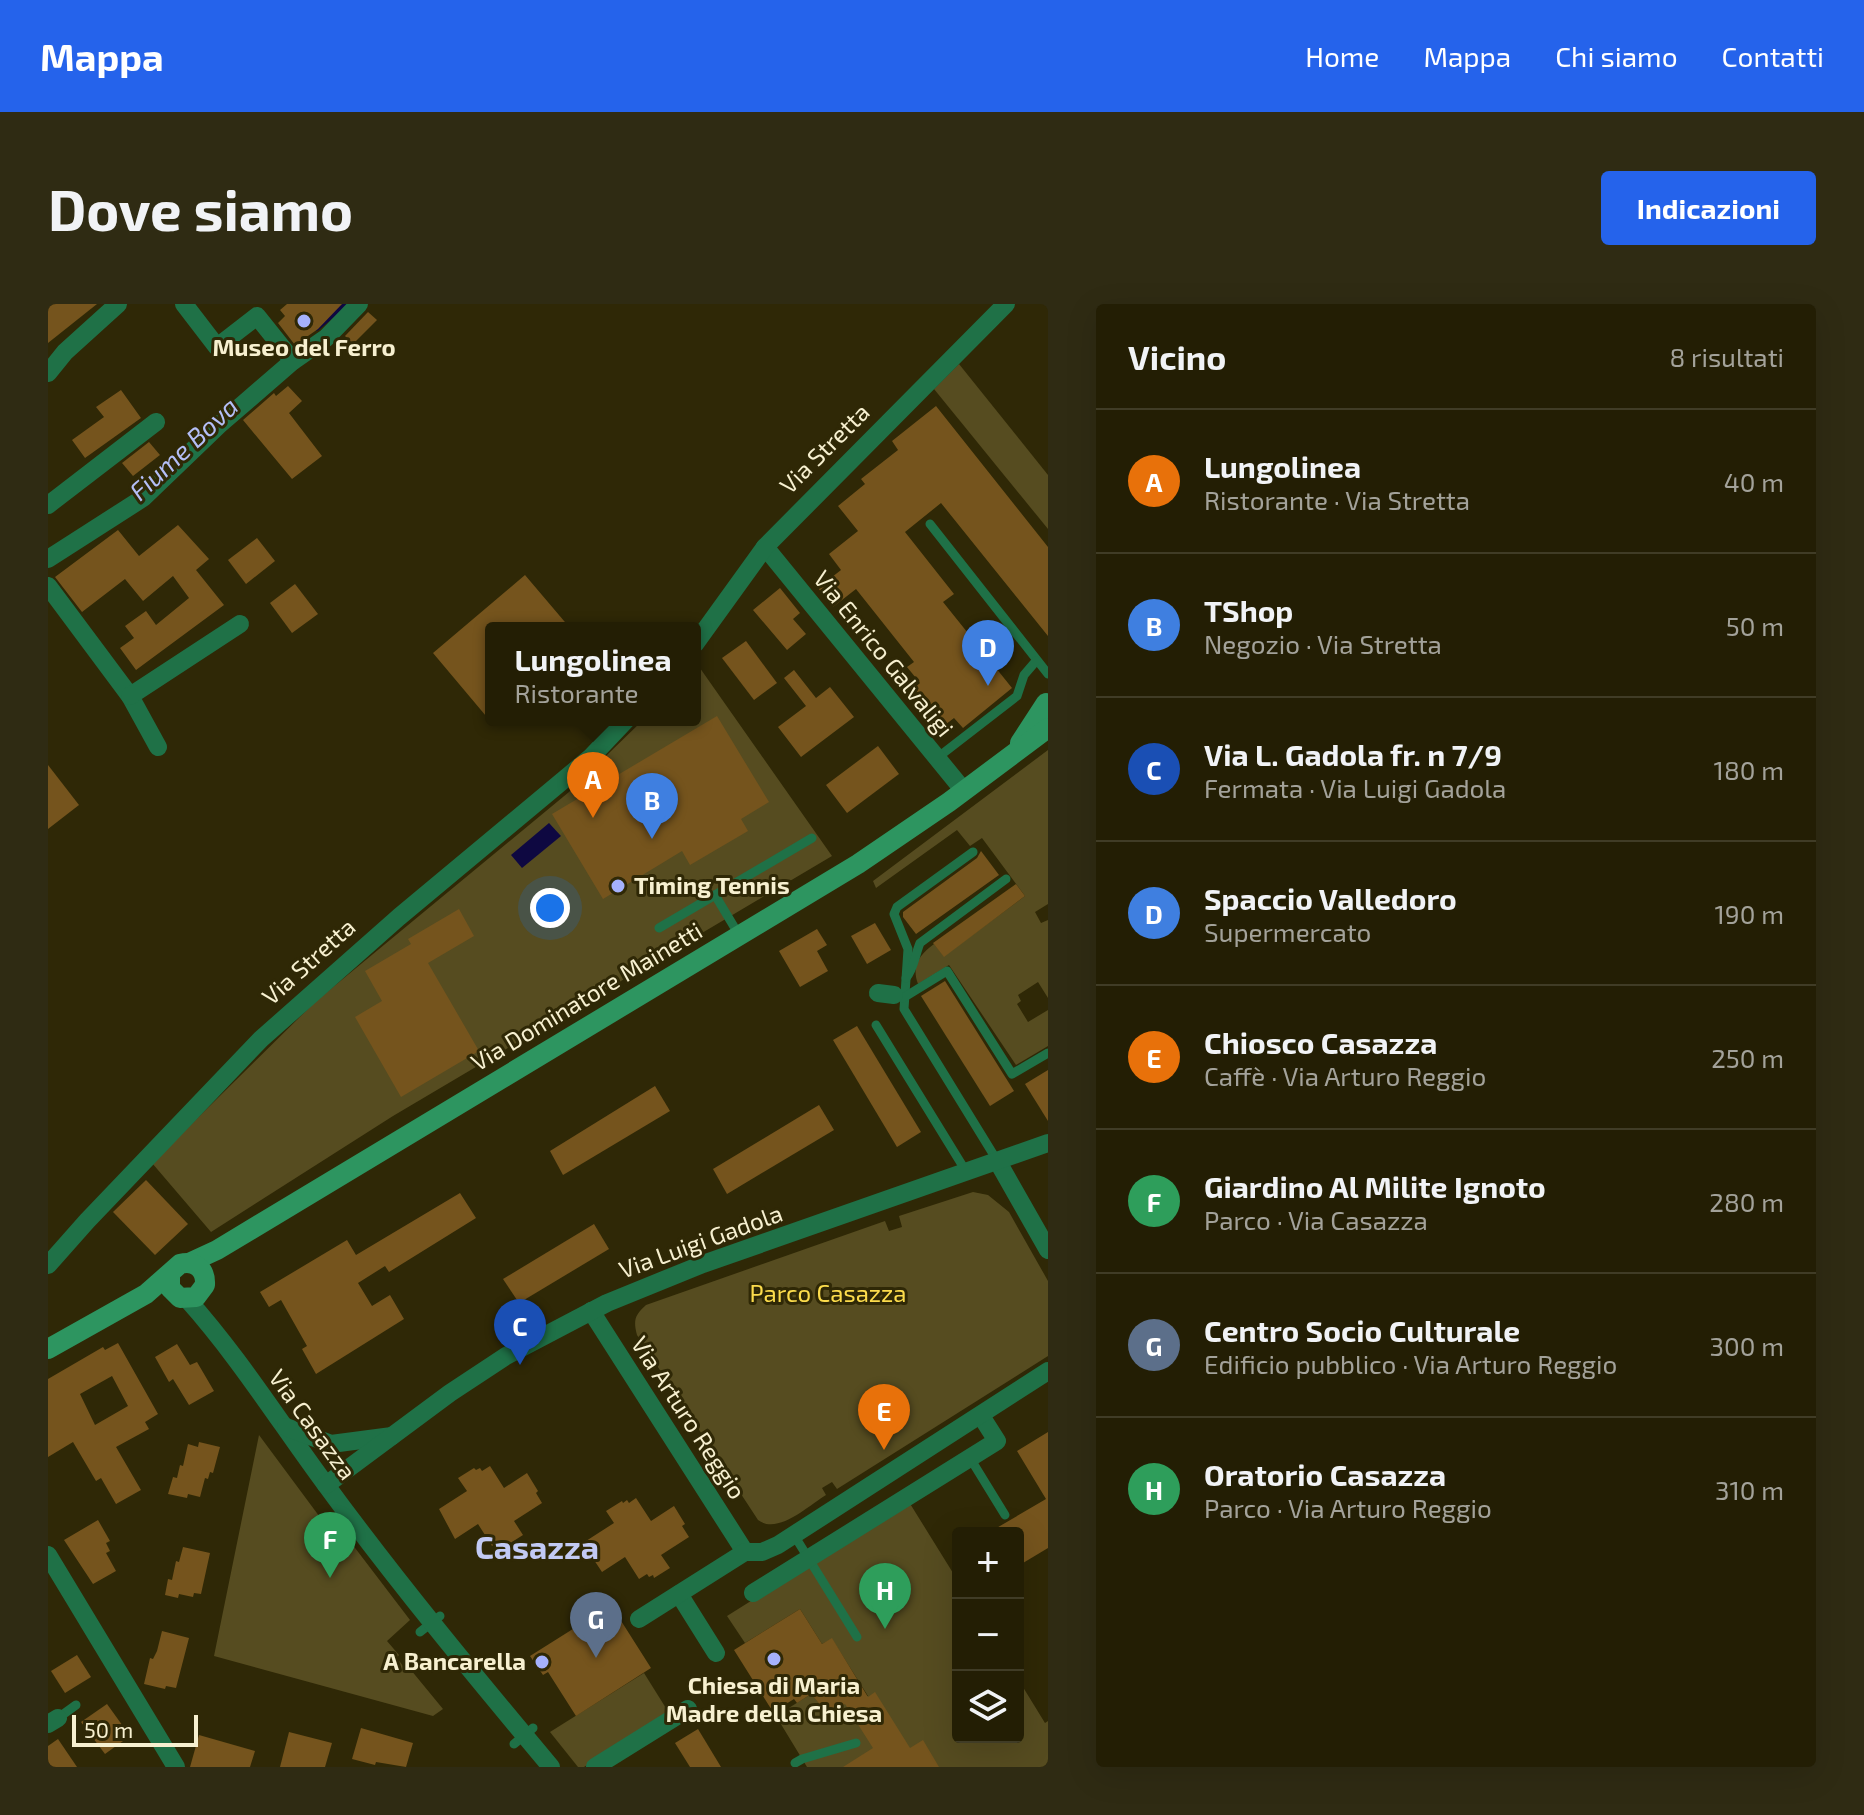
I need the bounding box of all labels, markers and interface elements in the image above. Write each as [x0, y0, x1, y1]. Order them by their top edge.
text: Mappa [40, 33, 164, 79]
text: Home [1305, 39, 1379, 73]
text: Mappa [1423, 39, 1511, 73]
text: Chi siamo [1555, 39, 1678, 73]
text: Contatti [1722, 39, 1824, 73]
button: Indicazioni [1601, 171, 1816, 245]
text: Dove siamo [48, 175, 353, 242]
marker: Museo del Ferro [295, 312, 313, 330]
place label: Museo del Ferro [212, 332, 396, 361]
text: Vicino [1128, 336, 1226, 377]
text: 8 risultati [1669, 341, 1784, 372]
water label: Fiume Bova [122, 390, 244, 506]
street label: Via Stretta [773, 397, 875, 499]
text: Lungolinea [1204, 448, 1361, 484]
text: A [1146, 466, 1162, 497]
text: 40 m [1724, 466, 1784, 497]
text: Ristorante · Via Stretta [1204, 484, 1470, 515]
street label: Via Enrico Galvaligi [808, 564, 960, 742]
text: TShop [1204, 592, 1293, 628]
text: B [1146, 610, 1162, 641]
text: 50 m [1726, 610, 1784, 641]
pin: D [962, 620, 1014, 686]
popup [485, 622, 701, 726]
text: Negozio · Via Stretta [1204, 628, 1442, 659]
text: Lungolinea [514, 641, 672, 677]
text: Ristorante [514, 677, 639, 708]
text: Via L. Gadola fr. n 7/9 [1204, 736, 1502, 772]
pin: A [567, 752, 619, 818]
text: C [1146, 754, 1162, 785]
text: 180 m [1714, 754, 1784, 785]
text: Fermata · Via Luigi Gadola [1204, 772, 1506, 803]
pin: B [626, 773, 678, 839]
place label: Timing Tennis [634, 870, 790, 899]
marker: Timing Tennis [609, 877, 627, 895]
text: Spaccio Valledoro [1204, 880, 1457, 916]
your location [530, 888, 570, 928]
text: D [1145, 898, 1163, 929]
text: 190 m [1715, 898, 1784, 929]
street label: Via Stretta [255, 912, 361, 1010]
street label: Via Dominatore Mainetti [465, 915, 707, 1076]
text: Supermercato [1204, 916, 1371, 947]
text: Chiosco Casazza [1204, 1024, 1437, 1060]
text: E [1146, 1042, 1162, 1073]
text: 250 m [1711, 1042, 1784, 1073]
text: Caffè · Via Arturo Reggio [1204, 1060, 1486, 1091]
text: Giardino Al Milite Ignoto [1204, 1168, 1546, 1204]
text: F [1147, 1186, 1161, 1217]
text: 280 m [1709, 1186, 1784, 1217]
street label: Via Luigi Gadola [615, 1198, 786, 1284]
text: Parco · Via Casazza [1204, 1204, 1428, 1235]
park label: Parco Casazza [750, 1278, 906, 1307]
pin: C [494, 1299, 546, 1365]
text: Centro Socio Culturale [1204, 1312, 1520, 1348]
street label: Via Arturo Reggio [626, 1330, 753, 1504]
text: G [1146, 1330, 1162, 1361]
text: 300 m [1710, 1330, 1784, 1361]
text: Edificio pubblico · Via Arturo Reggio [1204, 1348, 1617, 1379]
street label: Via Casazza [264, 1363, 363, 1485]
pin: E [858, 1384, 910, 1450]
text: Oratorio Casazza [1204, 1456, 1446, 1492]
text: H [1145, 1474, 1163, 1505]
text: 310 m [1715, 1474, 1784, 1505]
text: Parco · Via Arturo Reggio [1204, 1492, 1492, 1523]
pin: F [304, 1512, 356, 1578]
district label: Casazza [475, 1527, 599, 1565]
map controls [952, 1527, 1024, 1743]
button: + [952, 1527, 1024, 1599]
pin: H [859, 1563, 911, 1629]
pin: G [570, 1592, 622, 1658]
button: − [952, 1599, 1024, 1671]
place label: A Bancarella [383, 1646, 526, 1675]
marker: Chiesa di Maria Madre della Chiesa [765, 1650, 783, 1668]
marker: A Bancarella [533, 1653, 551, 1671]
place label: Chiesa di Maria Madre della Chiesa [666, 1670, 882, 1727]
button: layers [952, 1671, 1024, 1743]
scale bar [72, 1711, 198, 1747]
text: 50 m [84, 1716, 133, 1742]

